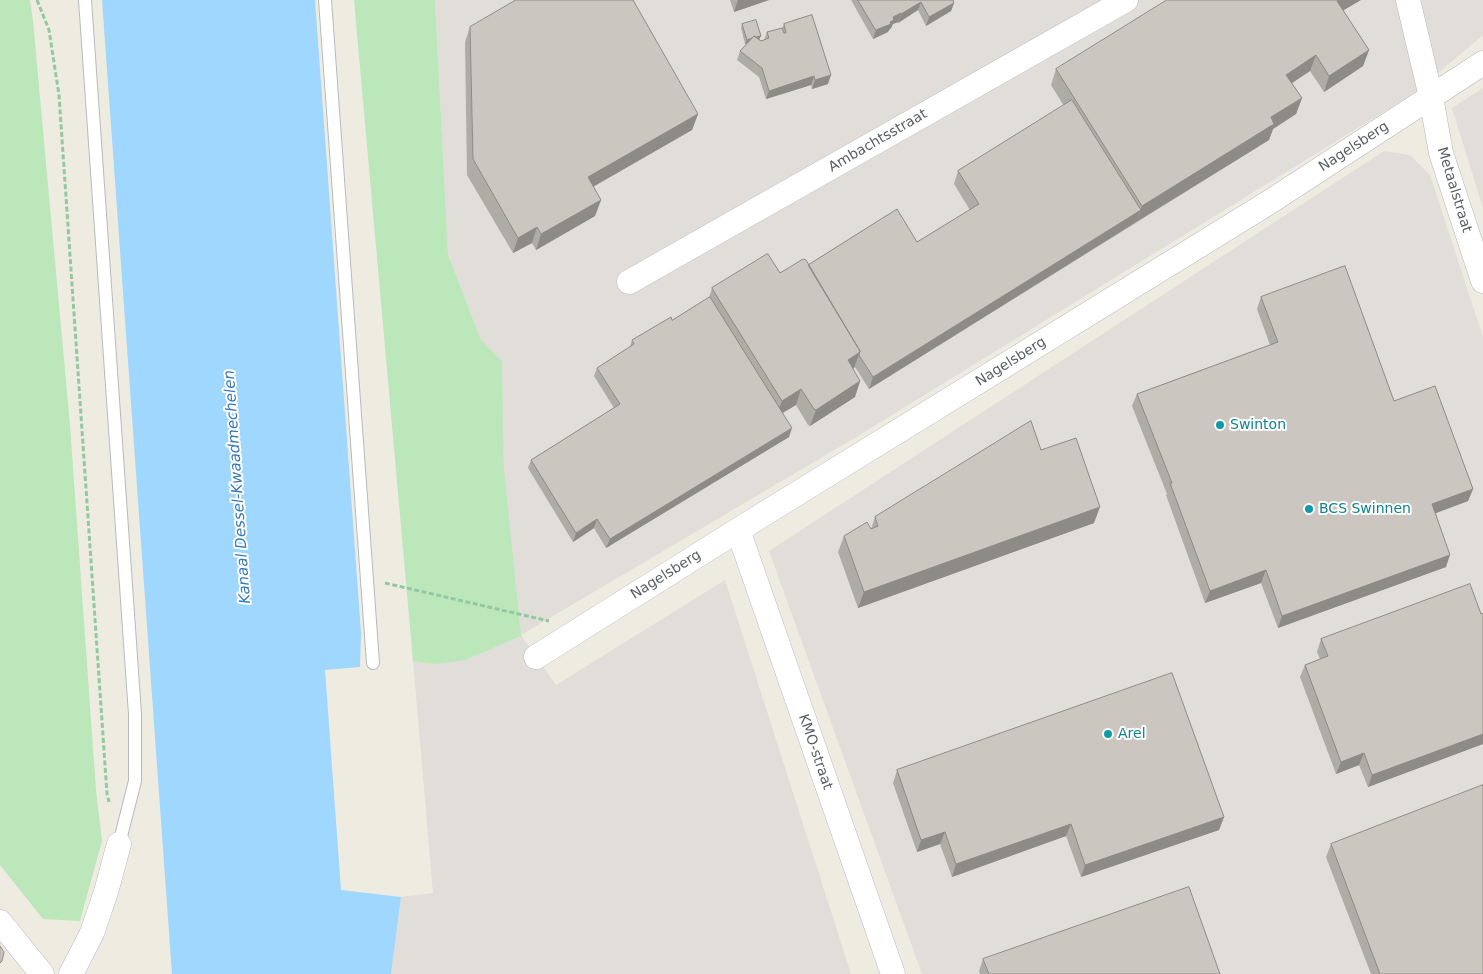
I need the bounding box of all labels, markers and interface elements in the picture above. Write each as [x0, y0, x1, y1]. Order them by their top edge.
street label: Ambachtsstraat [826, 106, 930, 176]
street label: Nagelsberg [1316, 118, 1392, 176]
street label: Metaalstraat [1433, 145, 1475, 235]
street label: Nagelsberg [973, 334, 1049, 390]
water label: Kanaal Dessel-Kwaadmechelen [221, 370, 255, 604]
place label: Swinton [1230, 417, 1286, 433]
marker: Swinton [1214, 419, 1226, 431]
place label: BCS Swinnen [1319, 501, 1411, 517]
marker: BCS Swinnen [1303, 503, 1315, 515]
street label: Nagelsberg [628, 547, 704, 603]
street label: KMO-straat [794, 712, 836, 792]
place label: Arel [1118, 726, 1146, 742]
marker: Arel [1102, 728, 1114, 740]

